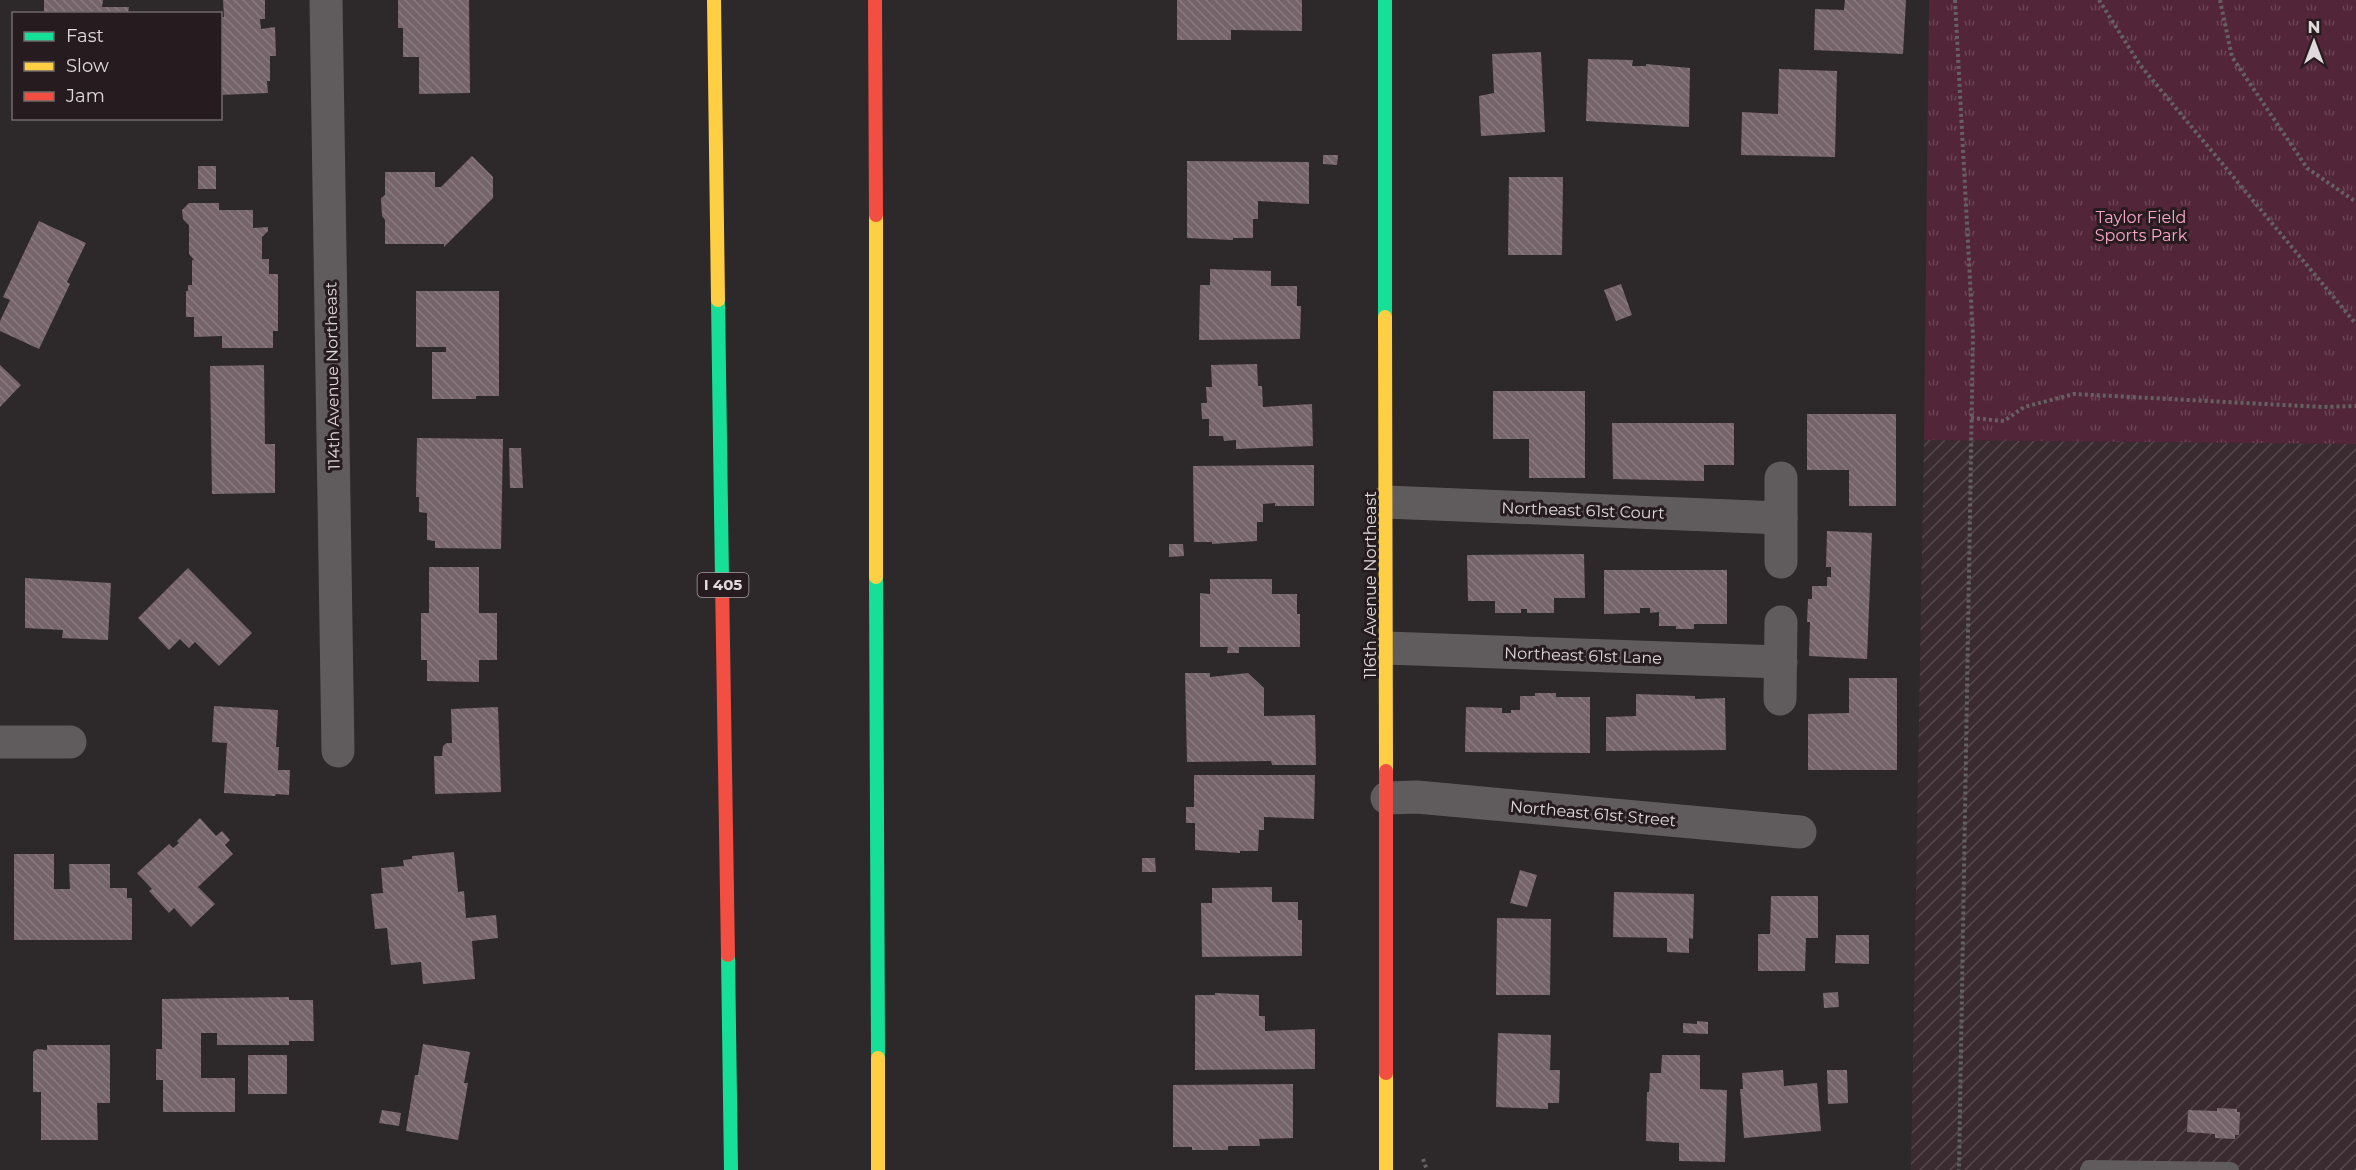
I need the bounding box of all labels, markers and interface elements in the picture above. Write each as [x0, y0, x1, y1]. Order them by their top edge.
legend [12, 12, 222, 120]
north arrow [2284, 12, 2344, 72]
text: N [2308, 18, 2320, 37]
text: Fast [66, 25, 104, 47]
text: Slow [66, 55, 109, 77]
text: Jam [65, 85, 105, 107]
park label: Taylor Field Sports Park [2095, 208, 2188, 245]
street label: 114th Avenue Northeast [321, 281, 344, 470]
street label: 116th Avenue Northeast [1361, 491, 1380, 679]
street label: Northeast 61st Court [1501, 498, 1665, 523]
road number: I 405 [698, 573, 748, 597]
street label: Northeast 61st Lane [1504, 643, 1662, 668]
street label: Northeast 61st Street [1509, 797, 1677, 830]

